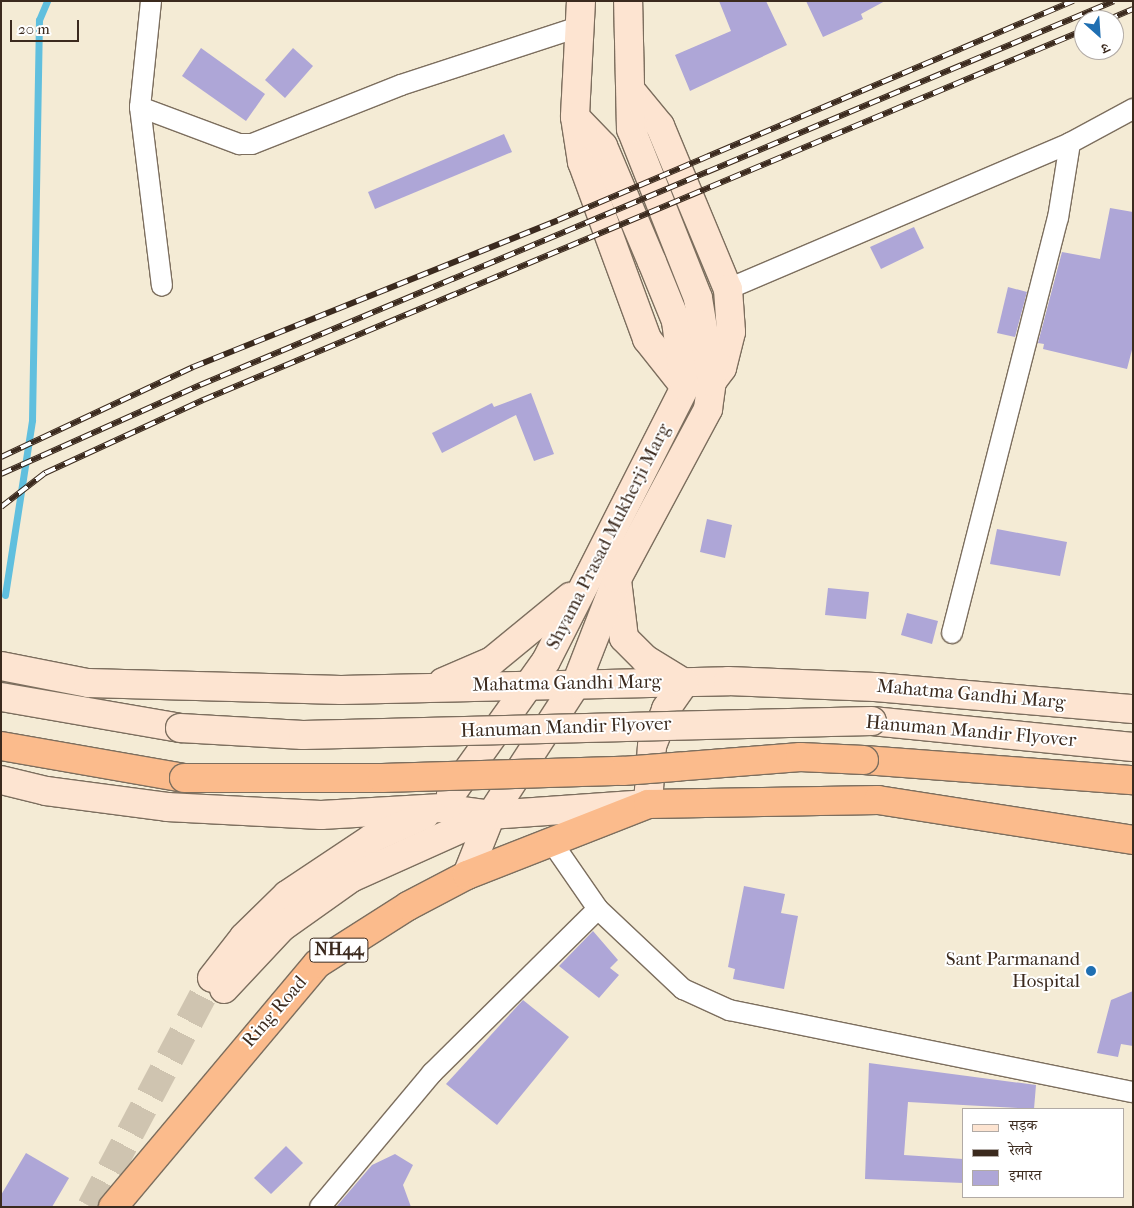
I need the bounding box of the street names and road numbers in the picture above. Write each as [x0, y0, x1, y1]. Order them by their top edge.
street label: Shyama Prasad Mukherji Marg [542, 420, 676, 654]
street label: Mahatma Gandhi Marg [472, 671, 662, 697]
street label: Mahatma Gandhi Marg [876, 675, 1066, 715]
street label: Hanuman Mandir Flyover [865, 711, 1077, 753]
street label: Hanuman Mandir Flyover [460, 713, 672, 743]
road number: NH44 [309, 934, 369, 966]
street label: Ring Road [238, 972, 312, 1052]

